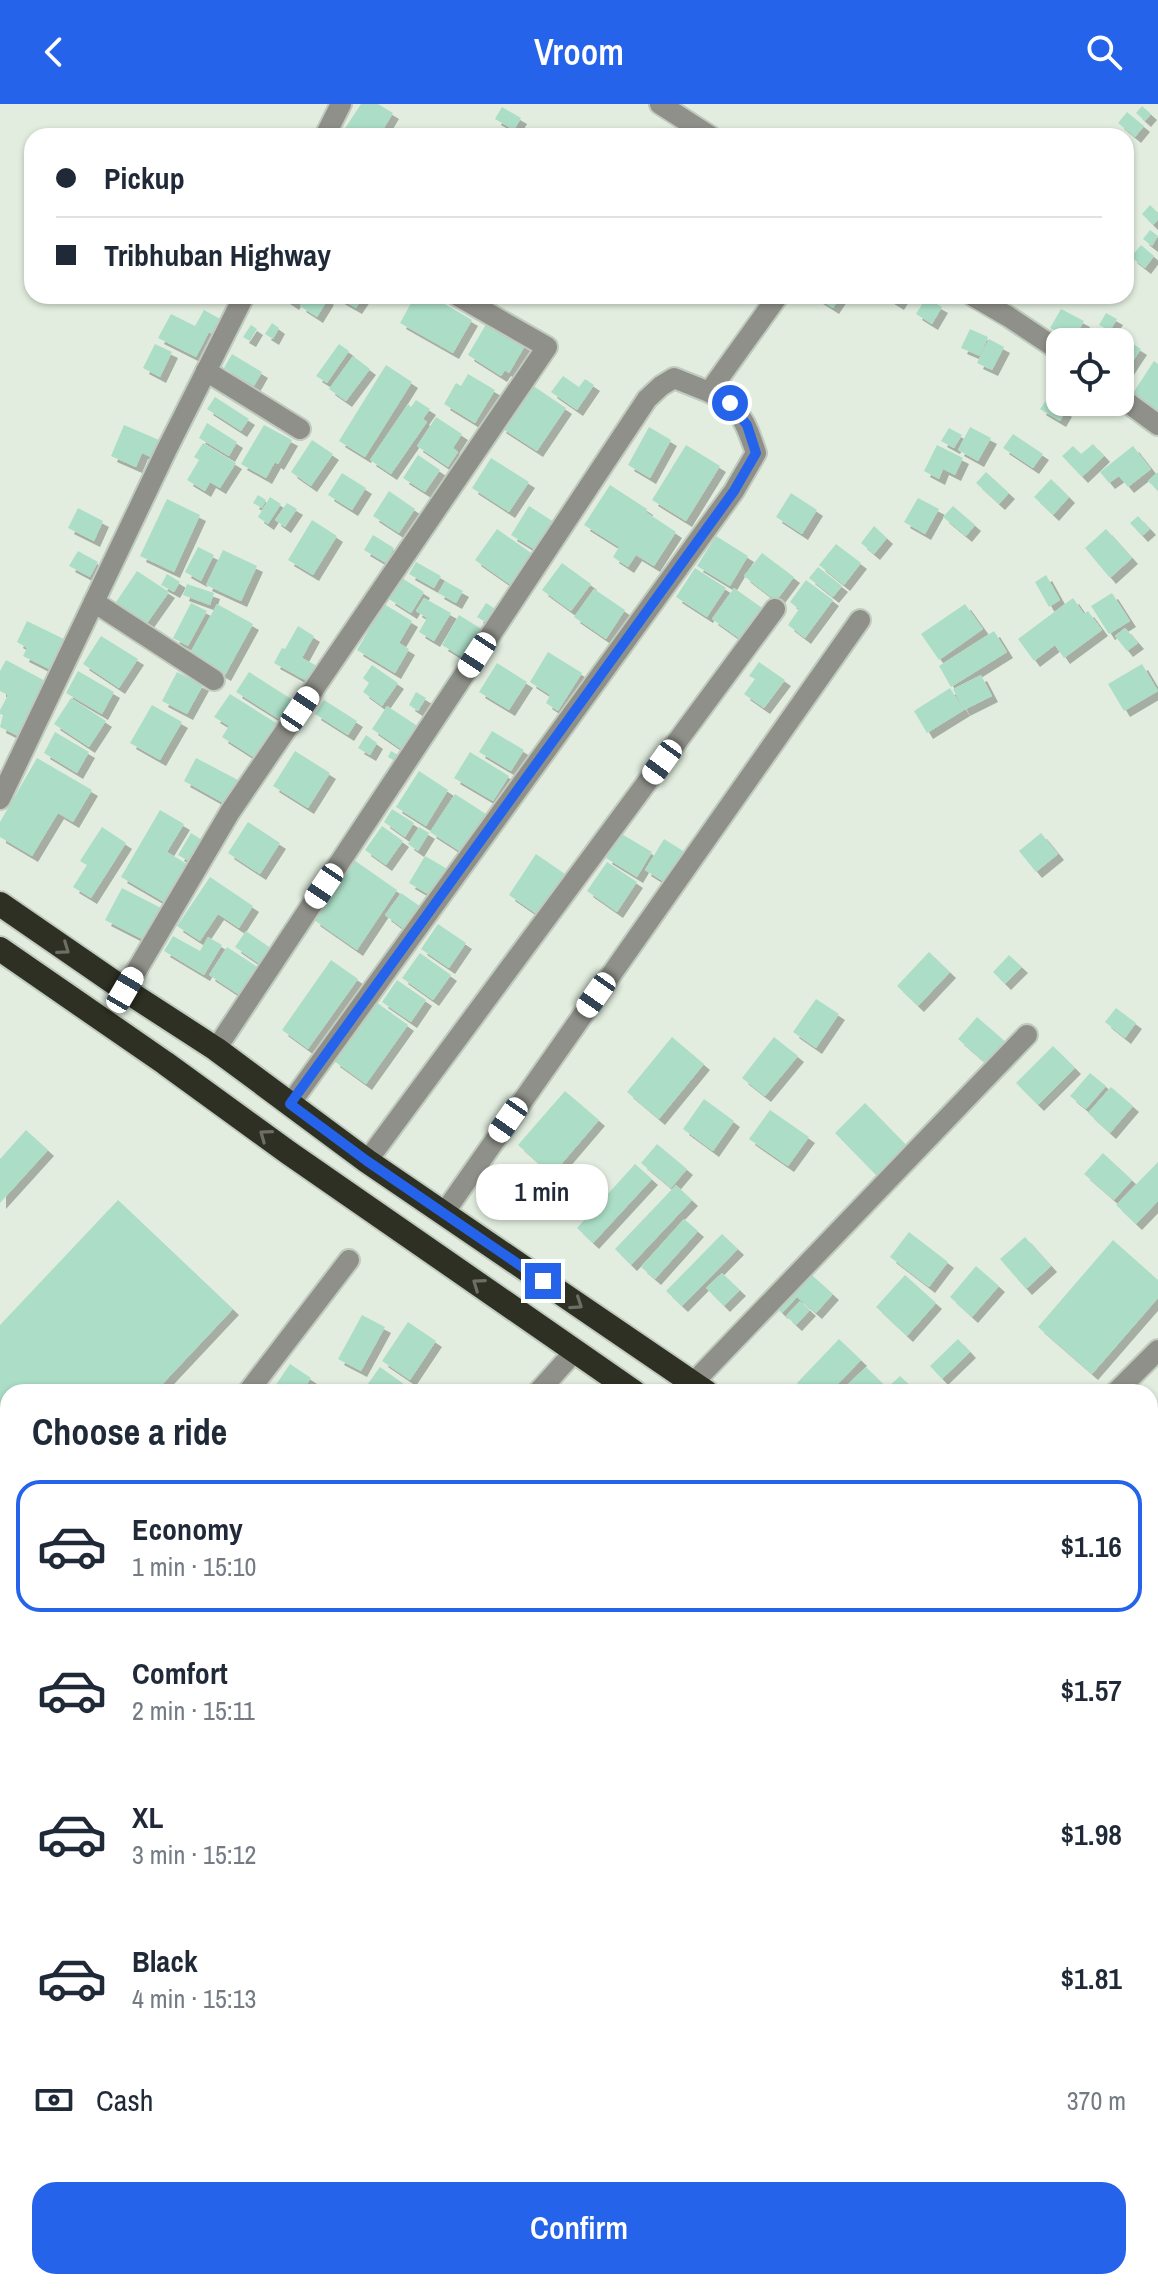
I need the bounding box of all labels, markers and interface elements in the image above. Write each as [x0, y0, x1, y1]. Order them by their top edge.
text: Vroom [534, 28, 624, 76]
icon: back [32, 30, 76, 74]
icon: search [1082, 30, 1126, 74]
text: Pickup [104, 158, 185, 198]
text: Tribhuban Highway [104, 235, 331, 275]
map controls [1046, 328, 1134, 416]
button: locate [1046, 328, 1134, 416]
route start [712, 385, 748, 421]
car [454, 628, 500, 682]
car [277, 682, 323, 736]
car [638, 736, 686, 788]
car [301, 859, 347, 913]
one-way arrow [56, 939, 70, 954]
car [103, 963, 147, 1017]
car [572, 968, 620, 1022]
car [484, 1093, 532, 1147]
one-way arrow [259, 1131, 273, 1145]
callout: 1 min [477, 1165, 609, 1221]
text: 1 min [515, 1174, 569, 1209]
route end [525, 1263, 561, 1299]
one-way arrow [473, 1279, 487, 1294]
one-way arrow [569, 1294, 583, 1309]
text: Choose a ride [32, 1408, 227, 1456]
text: Economy [132, 1509, 243, 1549]
icon: car [36, 1510, 108, 1582]
text: $1.16 [1060, 1526, 1122, 1566]
text: 1 min · 15:10 [132, 1549, 256, 1584]
text: Comfort [132, 1653, 228, 1693]
icon: car [36, 1654, 108, 1726]
text: $1.57 [1060, 1670, 1122, 1710]
text: 2 min · 15:11 [132, 1693, 255, 1728]
text: XL [132, 1797, 163, 1837]
icon: car [36, 1798, 108, 1870]
text: $1.98 [1060, 1814, 1122, 1854]
text: 3 min · 15:12 [132, 1837, 256, 1872]
text: Black [132, 1941, 198, 1981]
icon: car [36, 1942, 108, 2014]
text: $1.81 [1060, 1958, 1122, 1998]
text: 4 min · 15:13 [132, 1981, 256, 2016]
icon: cash [32, 2078, 76, 2122]
text: Cash [96, 2080, 153, 2120]
text: 370 m [1067, 2083, 1126, 2118]
button: Confirm [32, 2182, 1126, 2274]

